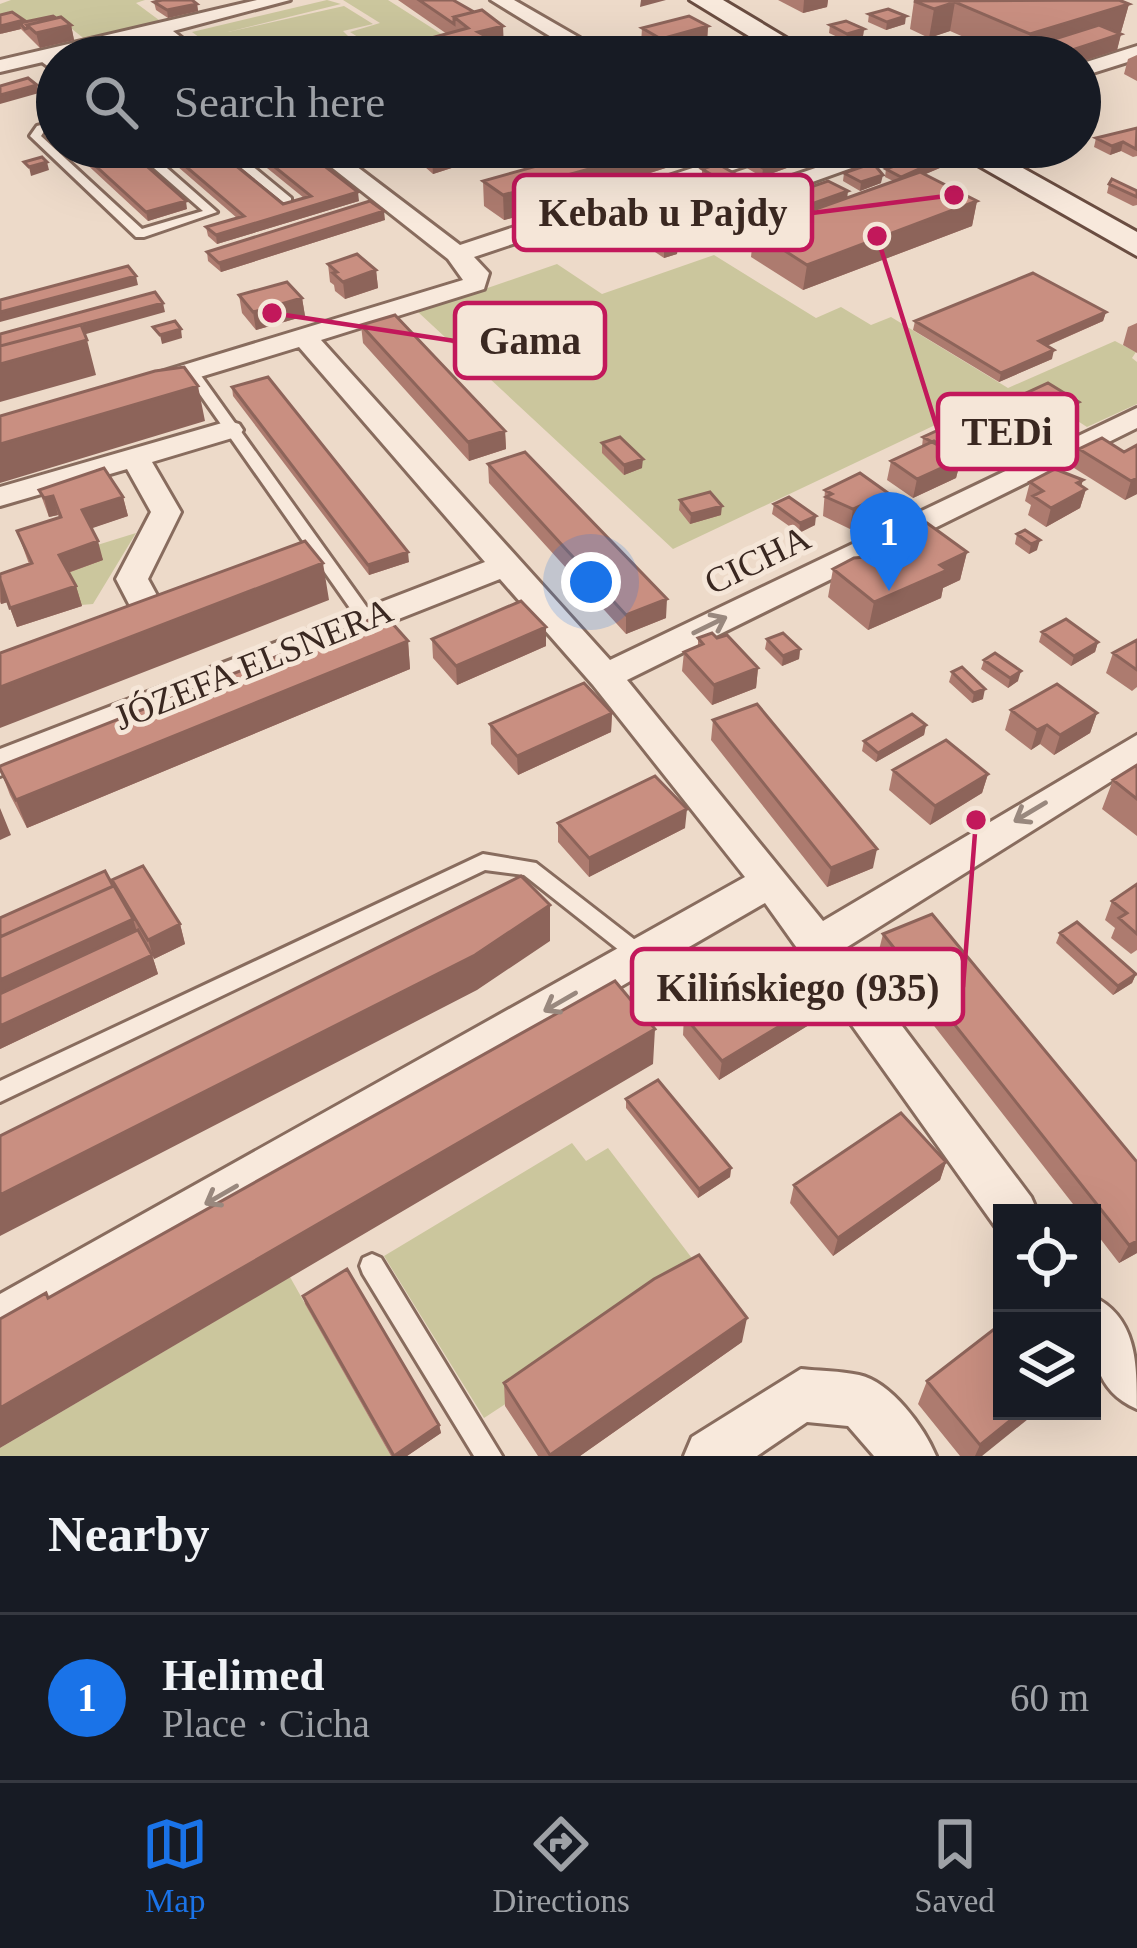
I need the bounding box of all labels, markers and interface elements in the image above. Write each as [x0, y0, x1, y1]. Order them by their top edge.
search box [36, 36, 1101, 168]
icon: search [78, 69, 144, 135]
text: Search here [174, 77, 385, 127]
callout: Kebab u Pajdy [514, 175, 812, 250]
text: Kebab u Pajdy [538, 191, 788, 235]
callout: Gama [455, 303, 605, 378]
text: Gama [479, 319, 581, 362]
callout: TEDi [938, 394, 1077, 469]
text: TEDi [961, 410, 1053, 453]
pin: 1 [850, 492, 928, 591]
street label: CICHA [698, 517, 817, 602]
your location [561, 552, 621, 612]
street label: JÓZEFA ELSNERA [108, 590, 398, 738]
one-way arrow [692, 613, 727, 636]
one-way arrow [1014, 800, 1048, 824]
callout: Kilińskiego (935) [632, 949, 963, 1024]
text: Kilińskiego (935) [657, 966, 939, 1010]
one-way arrow [543, 990, 578, 1014]
one-way arrow [205, 1184, 240, 1207]
map controls [993, 1204, 1101, 1420]
button: locate [993, 1204, 1101, 1312]
button: layers [993, 1312, 1101, 1420]
text: Nearby [48, 1506, 209, 1562]
text: Helimed [162, 1650, 324, 1700]
text: 1 [77, 1676, 97, 1719]
text: 60 m [1010, 1676, 1089, 1719]
text: Place · Cicha [162, 1702, 370, 1745]
tab: Map [142, 1811, 208, 1920]
tab: Directions [492, 1811, 630, 1920]
tab: Saved [914, 1811, 995, 1920]

